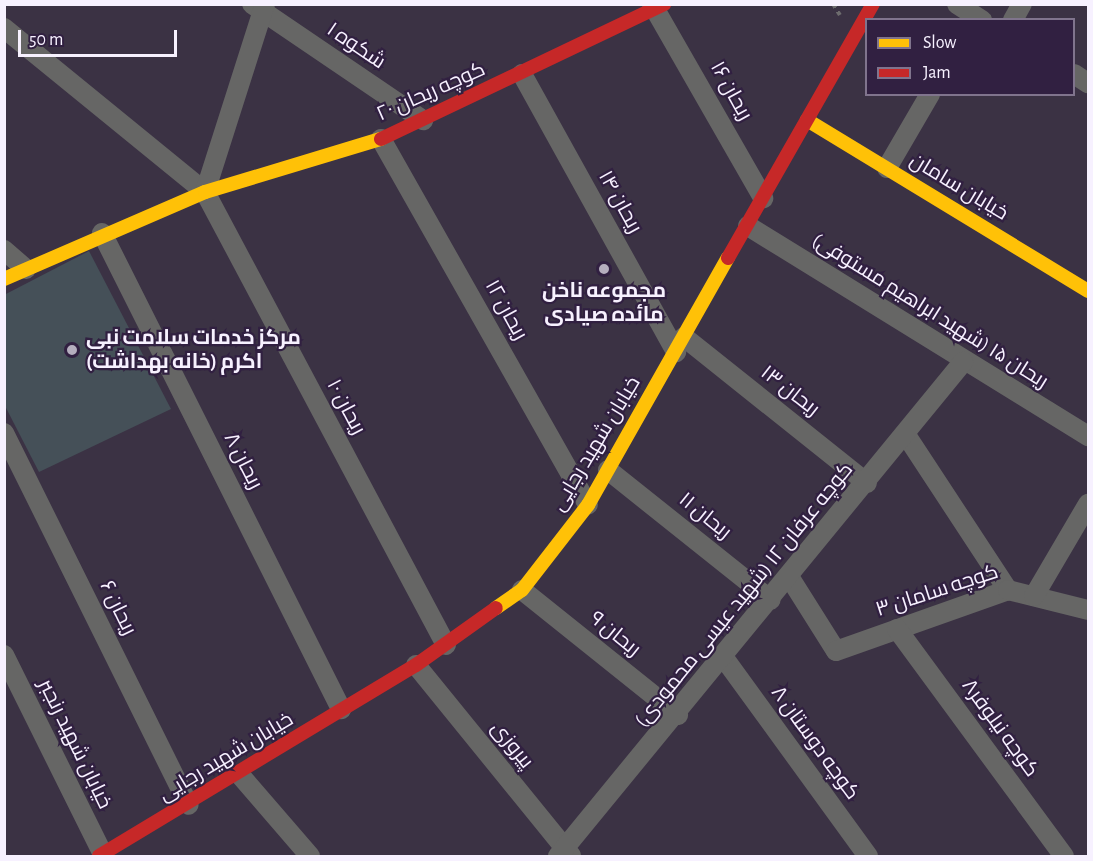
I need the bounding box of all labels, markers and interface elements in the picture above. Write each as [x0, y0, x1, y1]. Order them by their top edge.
street label: شکوه ۱ [322, 17, 390, 75]
scale bar [21, 18, 180, 56]
legend [865, 18, 1075, 96]
text: 50 m [29, 31, 63, 49]
text: Slow [923, 34, 956, 52]
street label: کوچه ریحان ۲۰ [373, 57, 489, 127]
street label: ریحان ۱۶ [704, 57, 758, 125]
text: Jam [923, 64, 951, 82]
street label: خیابان سامان [905, 148, 1013, 226]
street label: ریحان ۱۴ [593, 166, 647, 238]
street label: ریحان ۱۵ (شهید ابراهیم مستوفی) [807, 228, 1053, 394]
marker: مجموعه ناخن مائده صیادی [597, 262, 611, 276]
street label: ریحان ۱۲ [479, 275, 533, 345]
place label: مجموعه ناخن مائده صیادی [542, 278, 666, 328]
place label: مرکز خدمات سلامت نبی اکرم (خانه بهداشت) [86, 325, 301, 375]
marker: مرکز خدمات سلامت نبی اکرم (خانه بهداشت) [63, 341, 81, 359]
street label: ریحان ۱۳ [755, 360, 825, 422]
street label: خیابان شهید رجایی [546, 372, 646, 516]
street label: ریحان ۱۰ [321, 375, 371, 439]
street label: ریحان ۸ [218, 428, 268, 494]
street label: کوچه عرفان ۱۲ (شهید عیسی محمودی) [629, 458, 859, 732]
street label: ریحان ۱۱ [674, 487, 736, 545]
street label: کوچه سامان ۳ [873, 559, 1001, 623]
street label: ریحان ۶ [94, 577, 142, 639]
street label: ریحان ۹ [584, 606, 646, 662]
street label: کوچه نیلوفر۸ [956, 674, 1044, 782]
street label: خیابان شهید رنجبر [33, 675, 117, 813]
street label: کوچه دوستان ۸ [765, 681, 865, 805]
street label: خیابان شهید رجایی [154, 707, 298, 807]
street label: پیروزی [485, 716, 539, 774]

